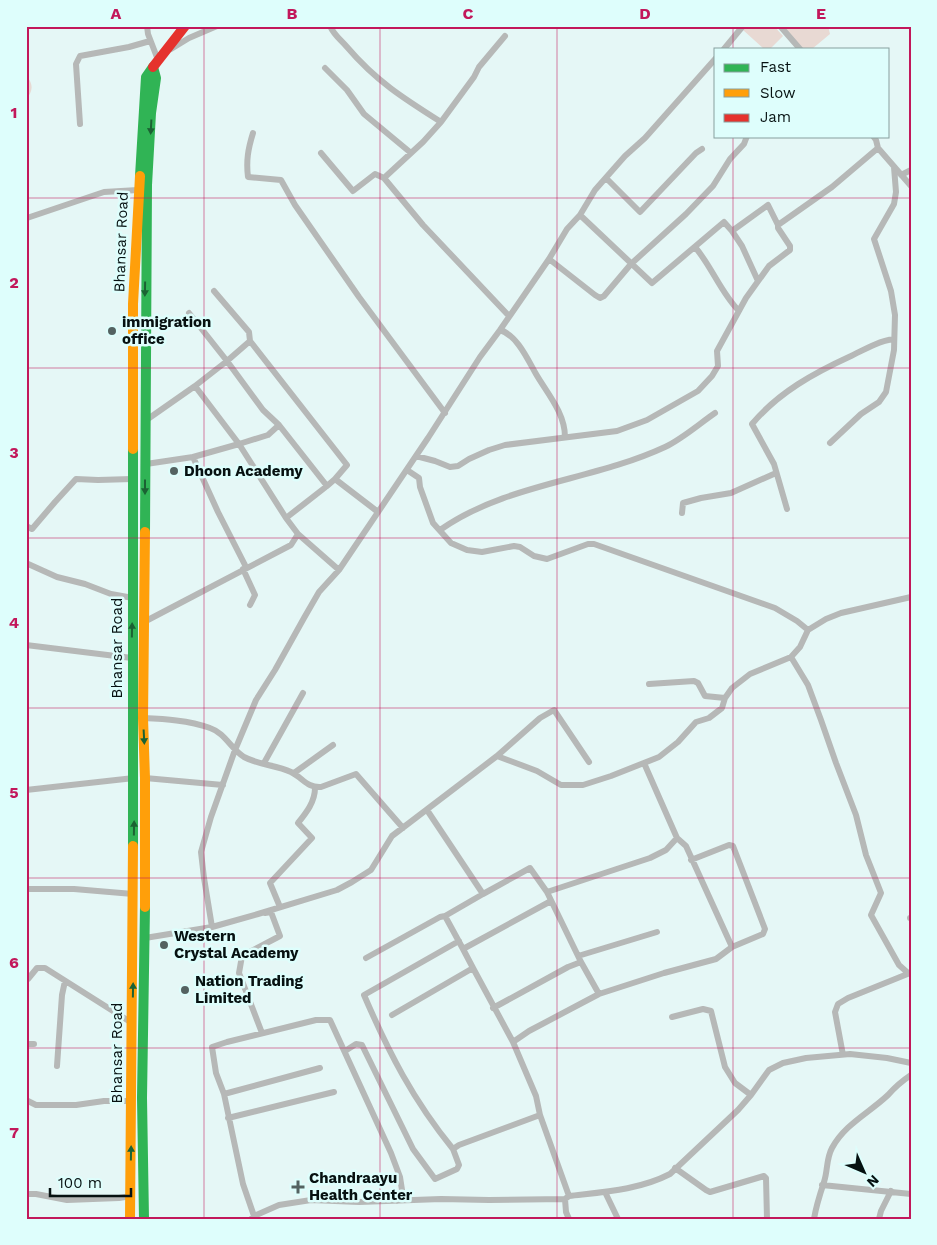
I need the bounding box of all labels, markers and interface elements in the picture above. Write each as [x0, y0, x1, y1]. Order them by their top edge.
text: A [111, 4, 122, 23]
text: B [287, 4, 298, 23]
text: C [463, 4, 474, 23]
text: D [639, 4, 651, 23]
text: E [816, 4, 826, 23]
legend [714, 48, 890, 138]
text: Fast [760, 58, 792, 76]
text: Slow [760, 84, 796, 102]
text: 1 [11, 103, 17, 122]
text: Jam [760, 108, 791, 126]
one-way arrow [146, 119, 154, 135]
street label: Bhansar Road [110, 191, 132, 293]
text: 2 [9, 273, 19, 292]
one-way arrow [141, 282, 149, 298]
place label: immigration office [122, 313, 211, 348]
marker: immigration office [106, 325, 118, 337]
text: 3 [9, 443, 19, 462]
place label: Dhoon Academy [184, 462, 303, 480]
marker: Dhoon Academy [168, 465, 180, 477]
one-way arrow [141, 479, 149, 495]
street label: Bhansar Road [108, 598, 126, 698]
text: 4 [9, 613, 19, 632]
one-way arrow [129, 622, 137, 638]
one-way arrow [140, 729, 148, 745]
text: 5 [9, 783, 19, 802]
one-way arrow [130, 819, 138, 835]
place label: Western Crystal Academy [174, 927, 299, 962]
marker: Western Crystal Academy [158, 939, 170, 951]
text: 6 [9, 953, 19, 972]
place label: Nation Trading Limited [195, 972, 304, 1007]
one-way arrow [129, 982, 137, 998]
marker: Nation Trading Limited [179, 984, 191, 996]
street label: Bhansar Road [108, 1003, 126, 1103]
text: 7 [9, 1123, 19, 1142]
one-way arrow [127, 1144, 135, 1160]
north arrow [840, 1148, 890, 1198]
scale bar [50, 1165, 131, 1197]
place label: Chandraayu Health Center [309, 1169, 413, 1204]
text: N [864, 1172, 883, 1191]
text: 100 m [58, 1174, 102, 1192]
marker: Chandraayu Health Center [291, 1180, 305, 1194]

